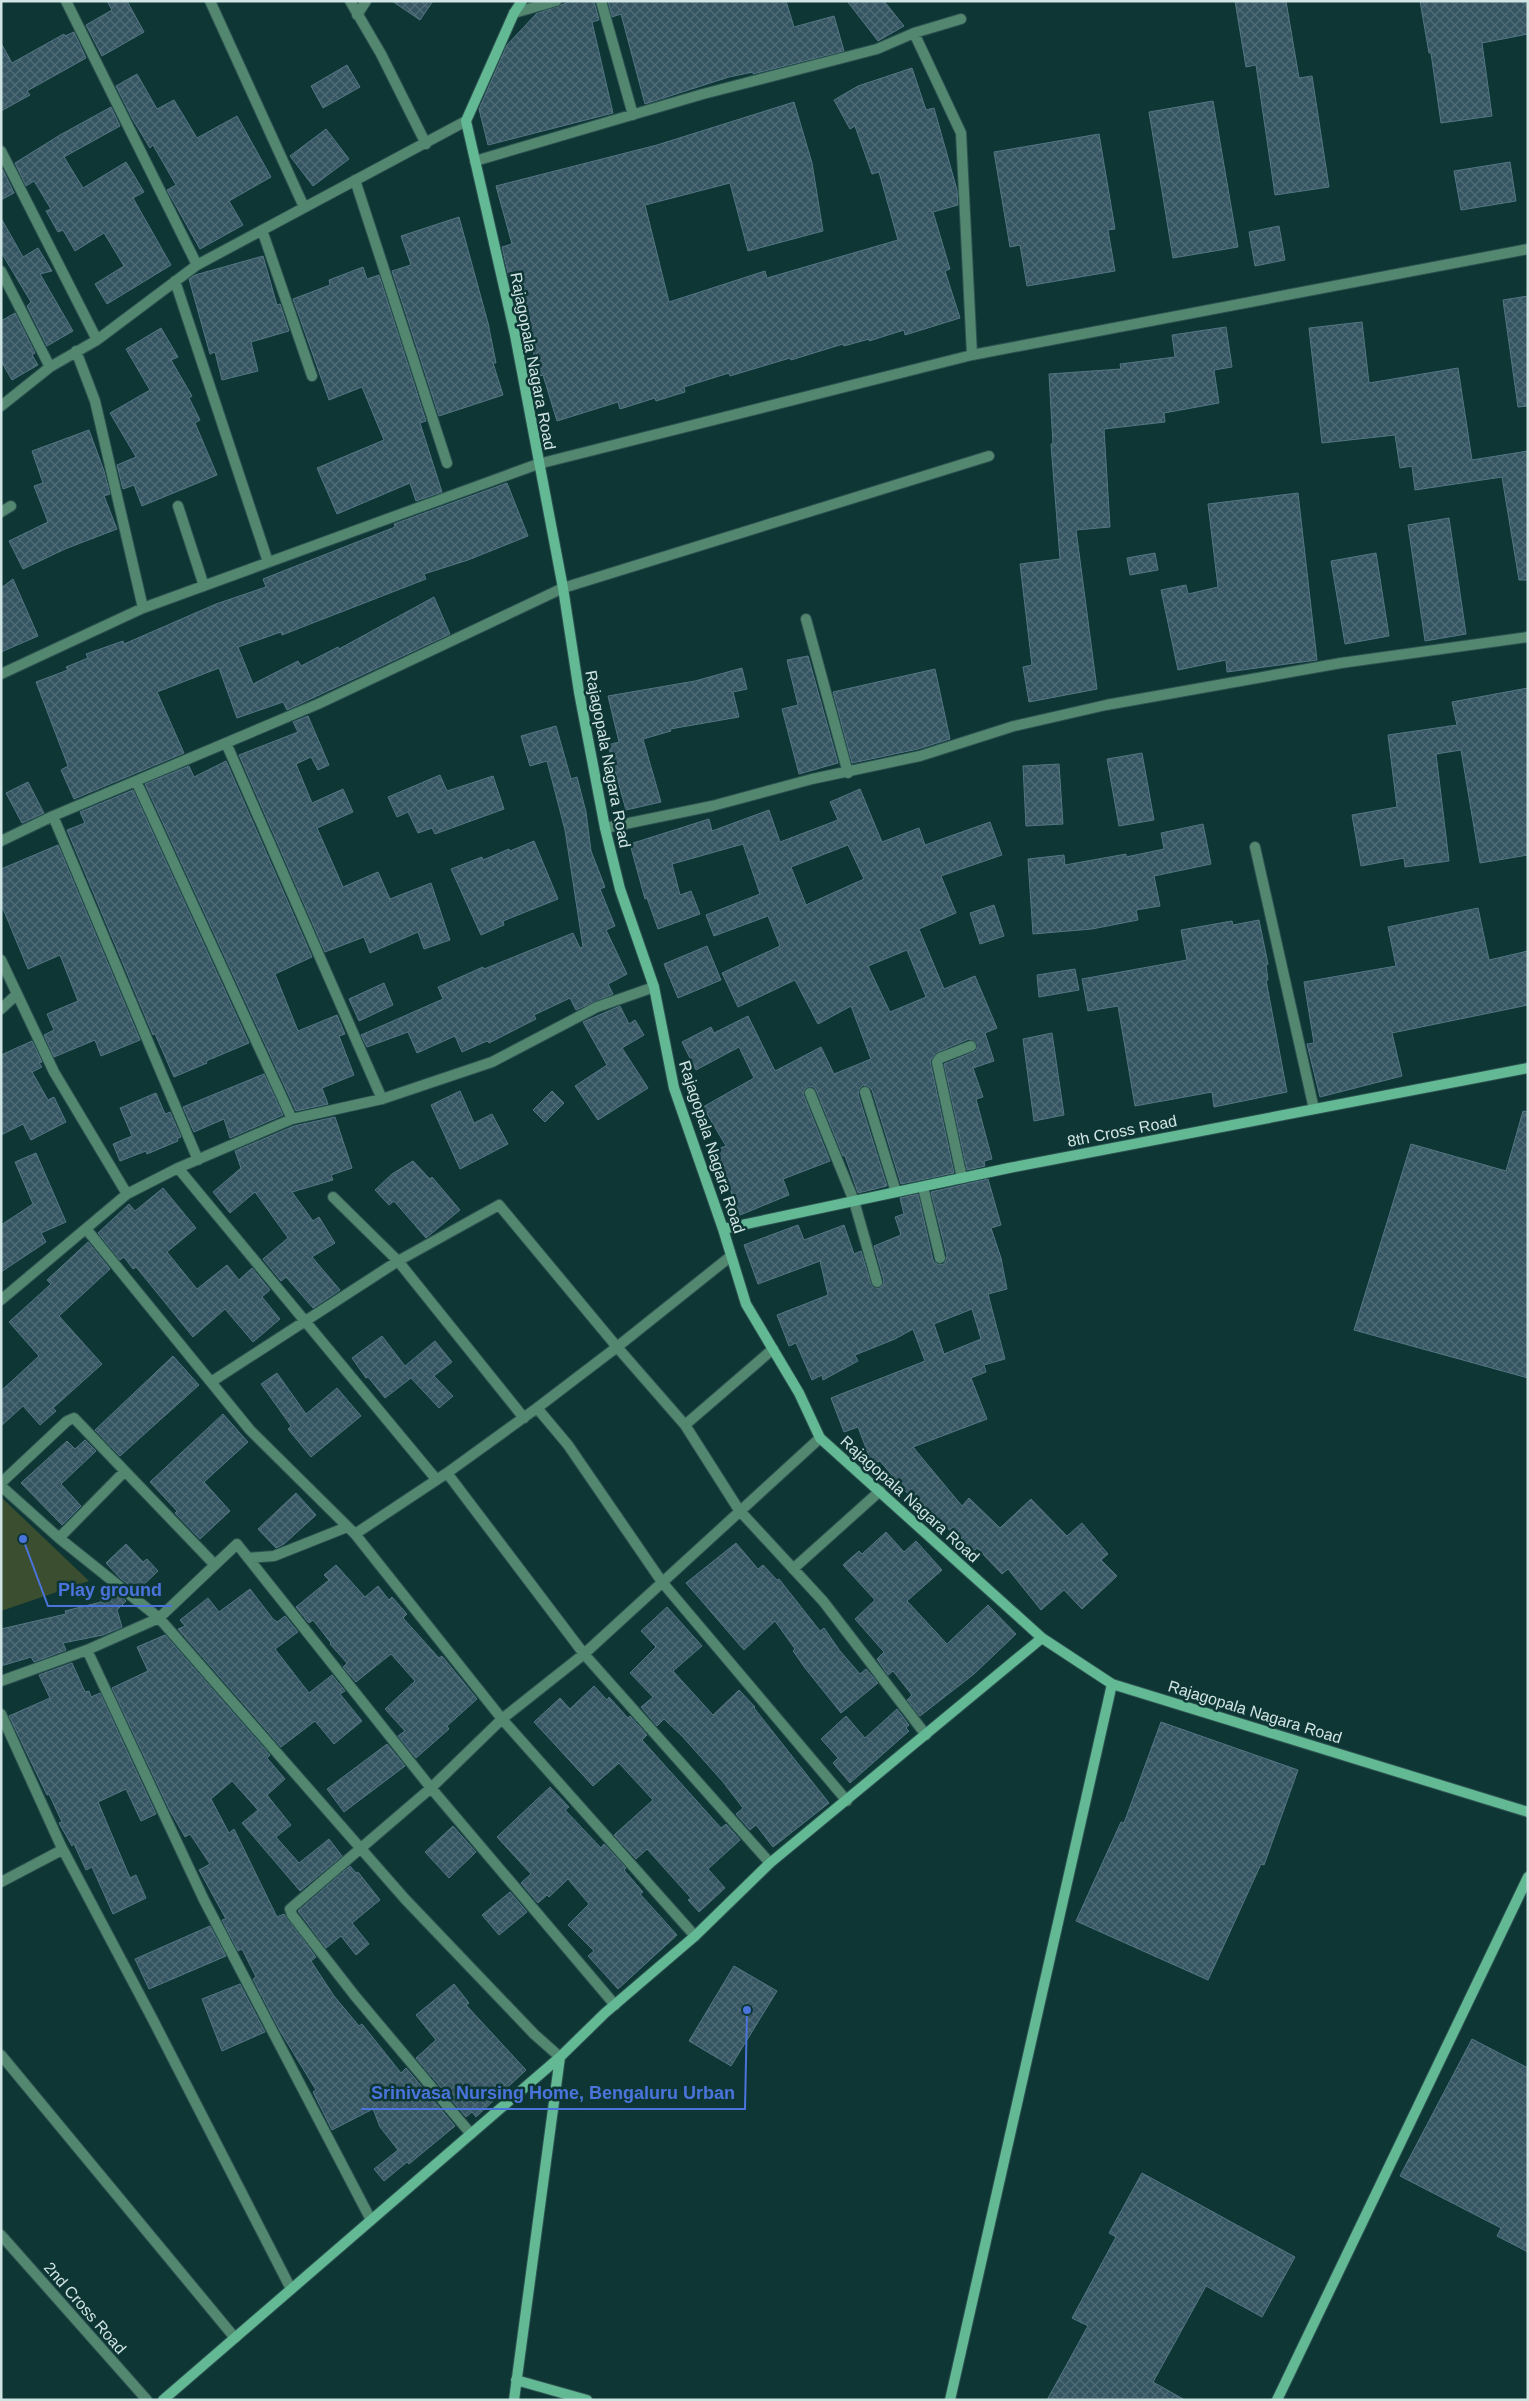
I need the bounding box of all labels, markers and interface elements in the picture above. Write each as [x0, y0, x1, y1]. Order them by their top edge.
street label: Rajagopala Nagara Road [507, 271, 559, 451]
street label: Rajagopala Nagara Road [582, 669, 634, 849]
street label: Rajagopala Nagara Road [676, 1059, 748, 1235]
street label: 8th Cross Road [1066, 1112, 1178, 1150]
street label: Rajagopala Nagara Road [837, 1432, 983, 1566]
callout: Play ground [48, 1573, 172, 1606]
text: Play ground [58, 1580, 162, 1600]
street label: Rajagopala Nagara Road [1166, 1677, 1344, 1747]
callout: Srinivasa Nursing Home, Bengaluru Urban [361, 2076, 745, 2109]
text: Srinivasa Nursing Home, Bengaluru Urban [371, 2083, 735, 2103]
street label: 2nd Cross Road [41, 2259, 129, 2357]

